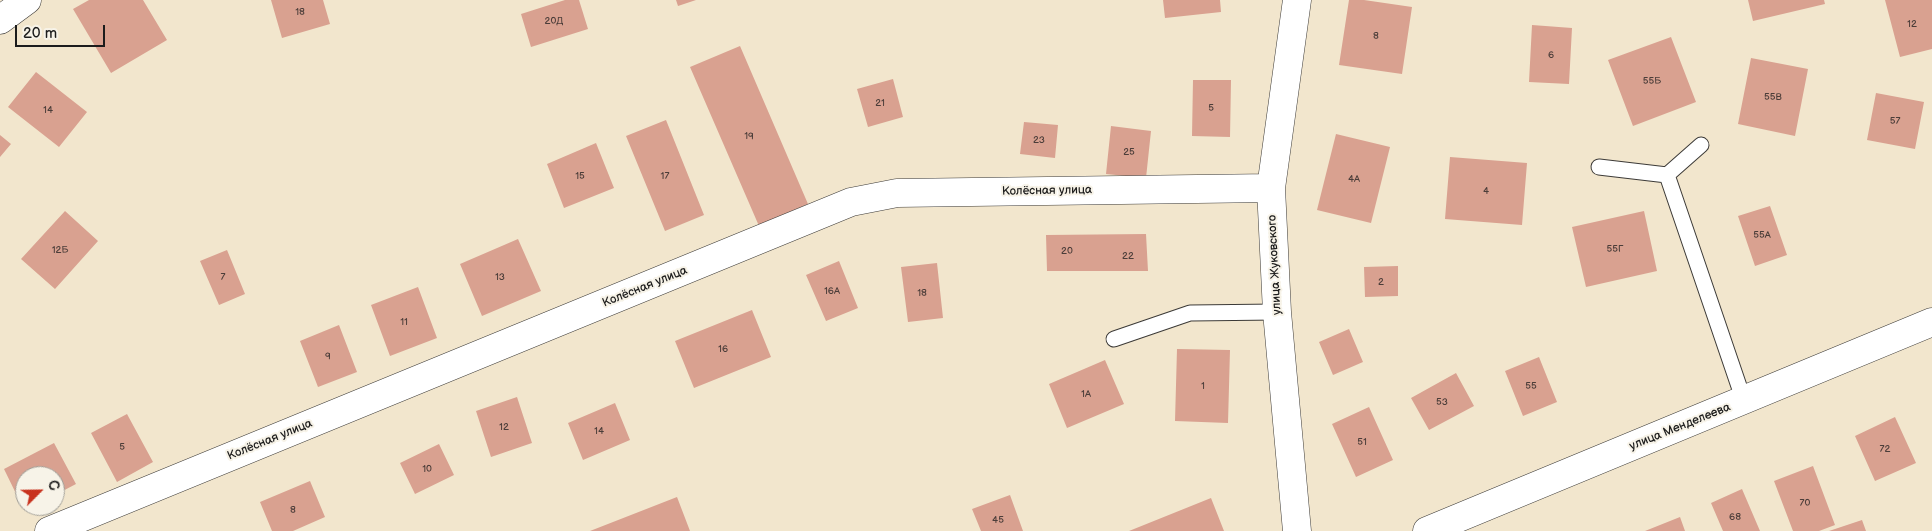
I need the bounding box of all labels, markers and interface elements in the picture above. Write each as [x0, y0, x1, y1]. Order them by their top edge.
house number: 18 [295, 6, 305, 18]
scale bar [18, 15, 108, 47]
house number: 20Д [545, 15, 563, 27]
house number: 12 [1907, 18, 1917, 30]
text: 20 m [23, 24, 57, 43]
house number: 8 [1373, 30, 1379, 42]
house number: 6 [1548, 49, 1554, 61]
house number: 55Б [1643, 75, 1661, 87]
house number: 55В [1764, 91, 1782, 103]
house number: 21 [875, 97, 885, 109]
house number: 5 [1208, 102, 1214, 114]
house number: 14 [43, 104, 53, 116]
house number: 57 [1890, 115, 1900, 127]
house number: 19 [744, 130, 754, 142]
house number: 23 [1033, 134, 1045, 146]
house number: 25 [1123, 146, 1135, 158]
house number: 15 [575, 170, 585, 182]
house number: 17 [661, 170, 669, 182]
house number: 4А [1348, 173, 1360, 185]
street label: Колёсная улица [1002, 183, 1092, 199]
house number: 4 [1483, 185, 1489, 197]
street label: улица Жуковского [1265, 215, 1285, 315]
house number: 55А [1753, 229, 1771, 241]
house number: 55Г [1607, 243, 1623, 255]
house number: 12Б [52, 244, 68, 256]
house number: 20 [1061, 245, 1073, 257]
house number: 22 [1122, 250, 1134, 262]
street label: Колёсная улица [600, 263, 690, 311]
house number: 7 [221, 271, 225, 283]
house number: 13 [495, 271, 505, 283]
house number: 2 [1378, 276, 1384, 288]
house number: 16А [824, 285, 840, 297]
house number: 18 [917, 287, 927, 299]
house number: 11 [400, 316, 408, 328]
house number: 16 [718, 343, 728, 355]
house number: 9 [325, 350, 331, 362]
house number: 1 [1201, 380, 1205, 392]
house number: 55 [1525, 380, 1537, 392]
house number: 1А [1081, 388, 1091, 400]
house number: 53 [1436, 396, 1448, 408]
street label: улица Менделеева [1627, 400, 1733, 454]
street label: Колёсная улица [225, 416, 315, 464]
house number: 12 [499, 421, 509, 433]
house number: 14 [594, 425, 604, 437]
house number: 51 [1357, 436, 1367, 448]
house number: 5 [119, 441, 125, 453]
house number: 72 [1880, 443, 1890, 455]
house number: 10 [422, 463, 432, 475]
north arrow [15, 466, 65, 516]
text: С [44, 478, 63, 493]
house number: 70 [1800, 497, 1810, 509]
house number: 8 [290, 504, 296, 516]
house number: 68 [1729, 511, 1741, 523]
house number: 45 [992, 514, 1004, 526]

